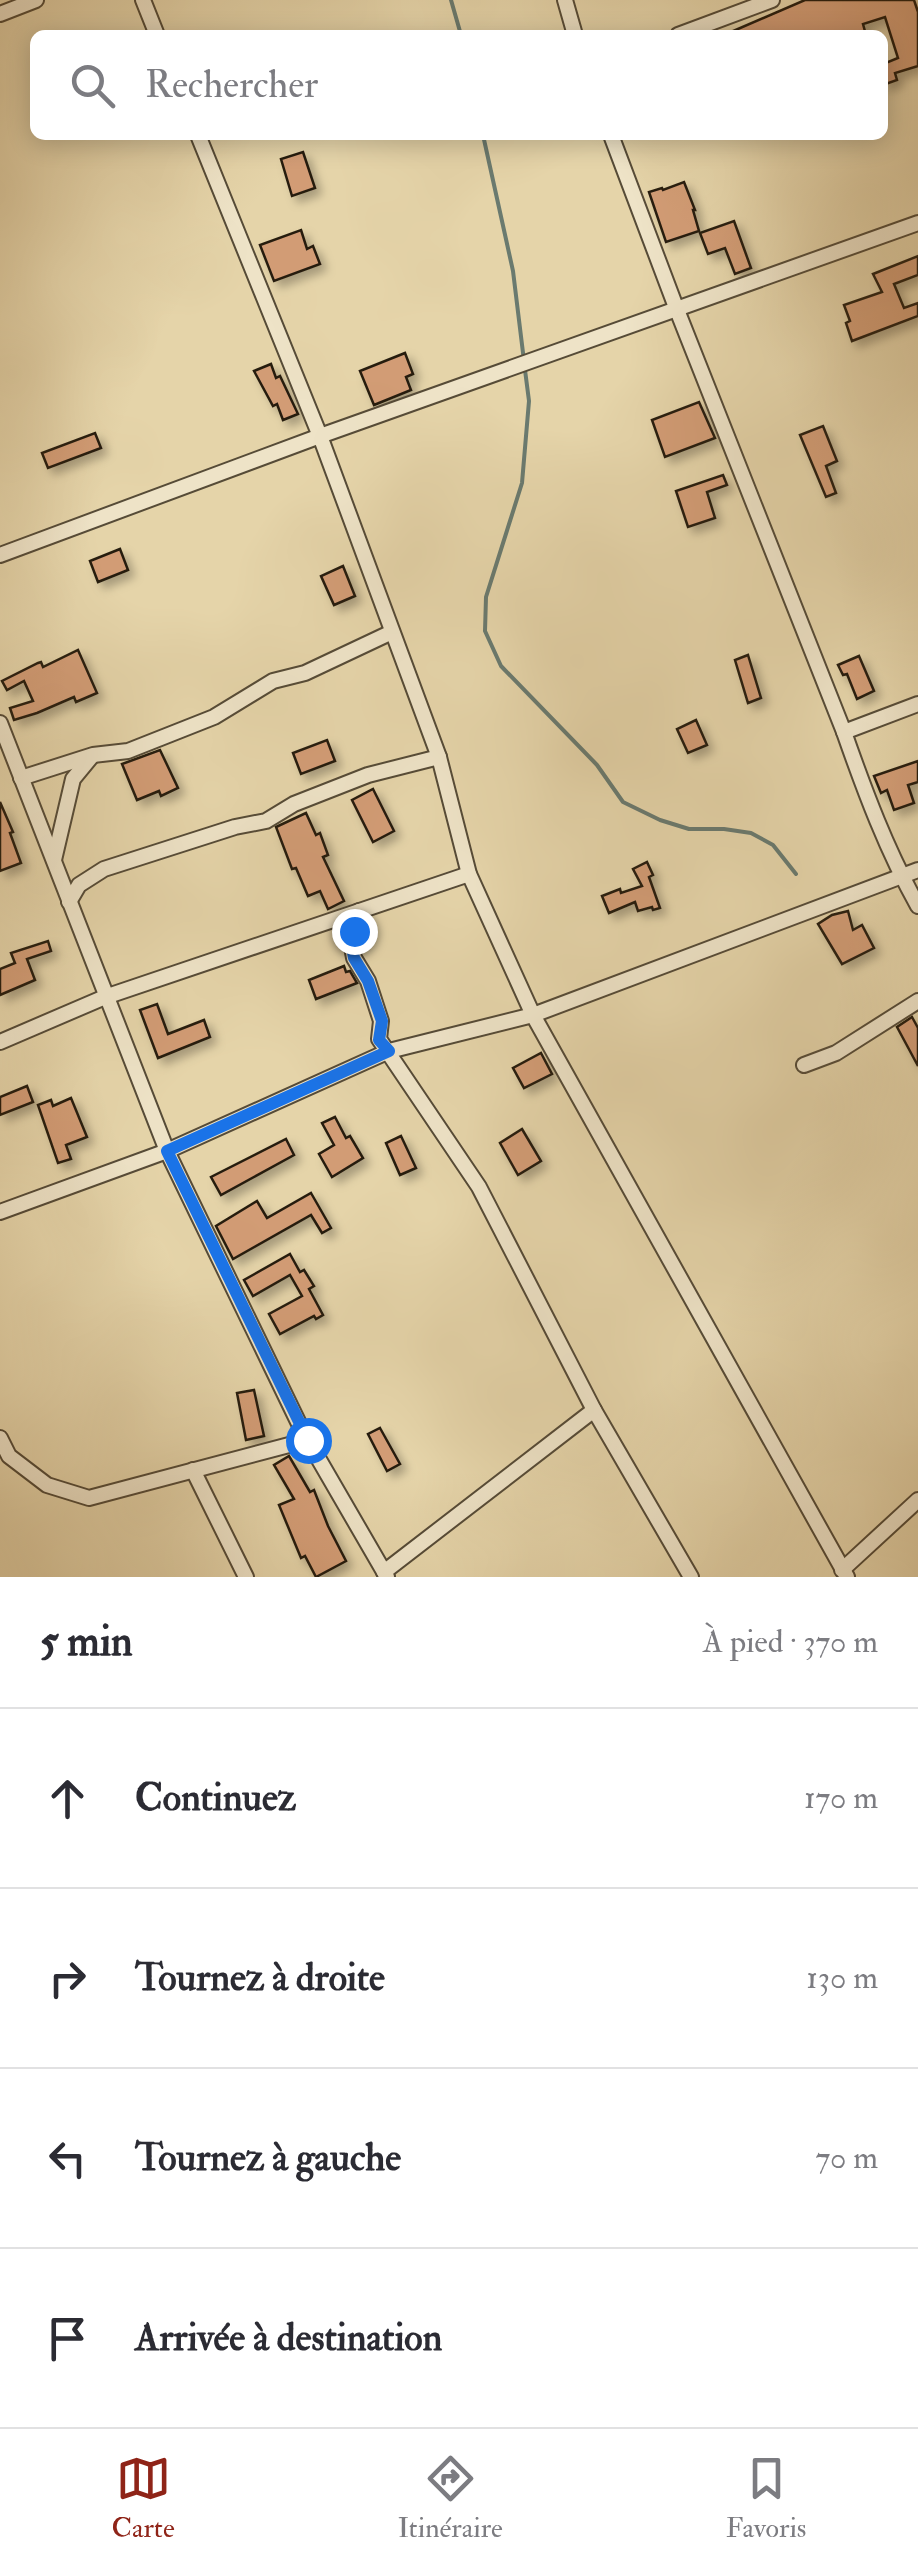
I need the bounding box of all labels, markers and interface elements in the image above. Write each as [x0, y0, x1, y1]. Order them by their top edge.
search box [30, 30, 888, 140]
icon: search [65, 58, 120, 113]
text: Rechercher [145, 61, 318, 109]
route end [332, 909, 378, 955]
route start [286, 1418, 332, 1464]
text: 5 min [40, 1616, 133, 1668]
text: À pied · 370 m [703, 1622, 878, 1662]
icon: ahead [40, 1771, 95, 1826]
text: Continuez [135, 1774, 296, 1822]
text: 170 m [804, 1778, 878, 1818]
icon: right [40, 1951, 95, 2006]
text: Tournez à droite [135, 1954, 385, 2002]
text: 130 m [806, 1958, 878, 1998]
icon: left [40, 2131, 95, 2186]
text: Tournez à gauche [135, 2134, 401, 2182]
text: 70 m [815, 2138, 878, 2178]
icon: arrive [40, 2311, 95, 2366]
text: Arrivée à destination [135, 2314, 442, 2362]
tab: Carte [112, 2451, 175, 2546]
tab: Itinéraire [398, 2451, 503, 2546]
tab: Favoris [726, 2451, 806, 2546]

